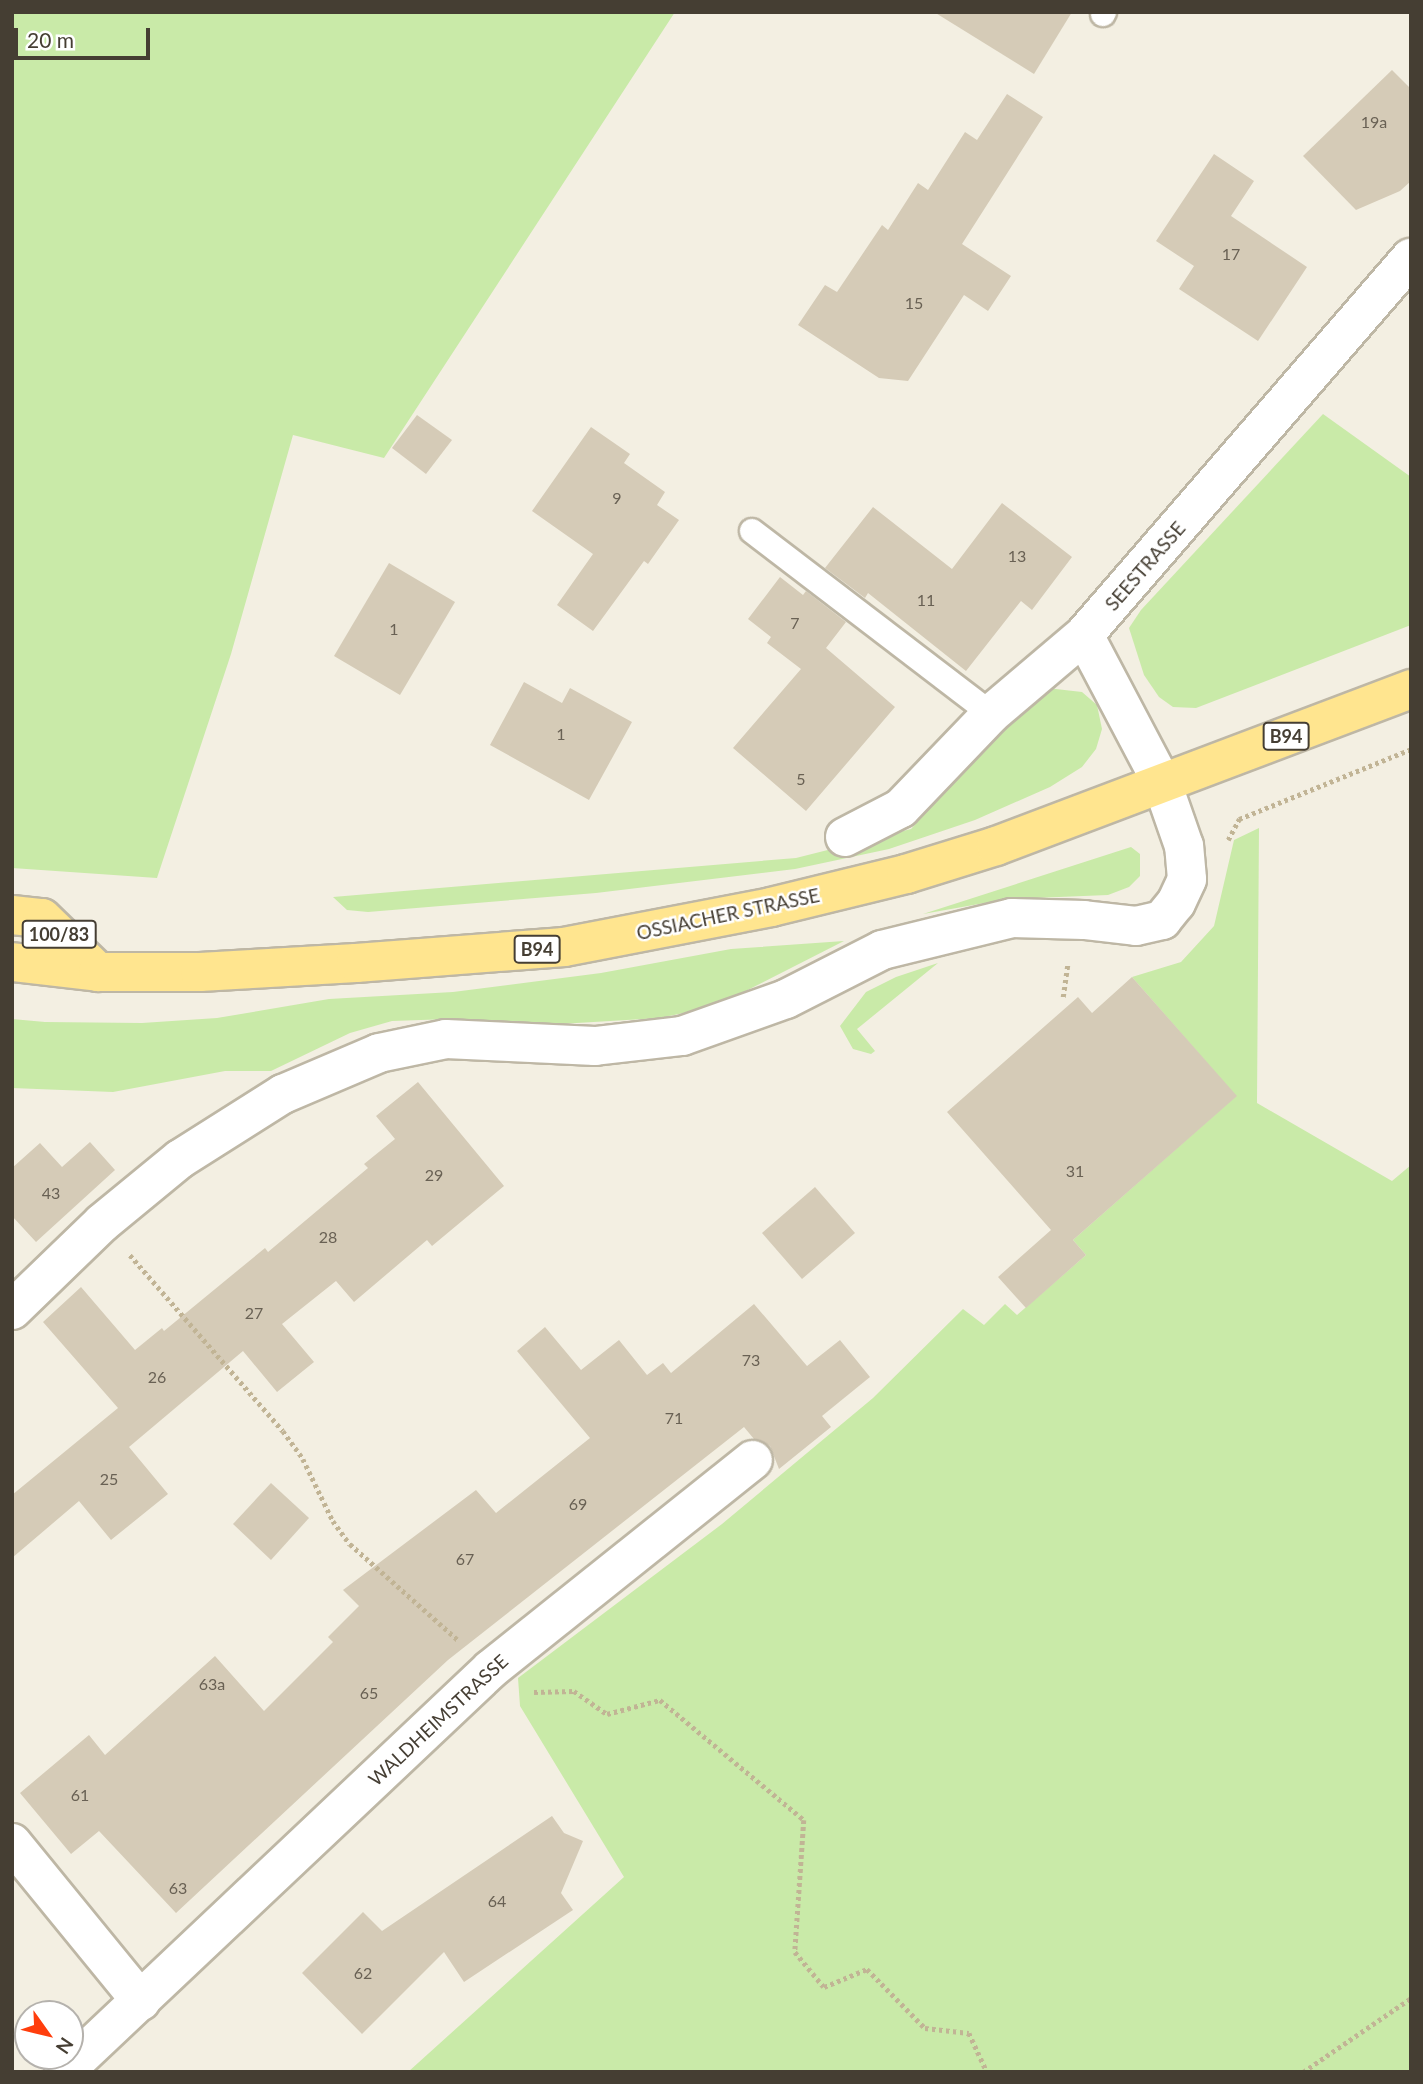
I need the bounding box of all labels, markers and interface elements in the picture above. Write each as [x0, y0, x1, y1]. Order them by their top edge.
scale bar [18, 14, 154, 58]
text: 20 m [27, 27, 74, 52]
house number: 19a [1361, 112, 1387, 132]
house number: 17 [1222, 244, 1240, 264]
house number: 15 [905, 293, 923, 313]
house number: 9 [612, 488, 622, 508]
street label: SEESTRASSE [1100, 517, 1190, 615]
house number: 13 [1008, 546, 1026, 566]
house number: 11 [917, 590, 935, 610]
house number: 7 [790, 613, 800, 633]
house number: 1 [389, 619, 399, 639]
road number: B94 [1262, 722, 1310, 750]
house number: 1 [556, 724, 566, 744]
house number: 5 [796, 769, 806, 789]
street label: OSSIACHER STRASSE [634, 883, 822, 945]
road number: 100/83 [20, 919, 98, 948]
road number: B94 [512, 934, 562, 964]
house number: 31 [1066, 1161, 1084, 1181]
house number: 29 [425, 1165, 443, 1185]
house number: 43 [42, 1183, 60, 1203]
house number: 28 [319, 1227, 337, 1247]
house number: 27 [245, 1303, 263, 1323]
house number: 73 [742, 1350, 760, 1370]
house number: 26 [148, 1367, 166, 1387]
house number: 71 [665, 1408, 683, 1428]
house number: 25 [100, 1469, 118, 1489]
house number: 69 [569, 1494, 587, 1514]
house number: 67 [456, 1549, 474, 1569]
street label: WALDHEIMSTRASSE [364, 1650, 512, 1790]
house number: 63a [199, 1674, 225, 1694]
house number: 65 [360, 1683, 378, 1703]
house number: 61 [71, 1785, 89, 1805]
house number: 63 [169, 1878, 187, 1898]
house number: 64 [488, 1891, 506, 1911]
house number: 62 [354, 1963, 372, 1983]
north arrow [14, 2000, 84, 2070]
text: N [52, 2033, 79, 2058]

